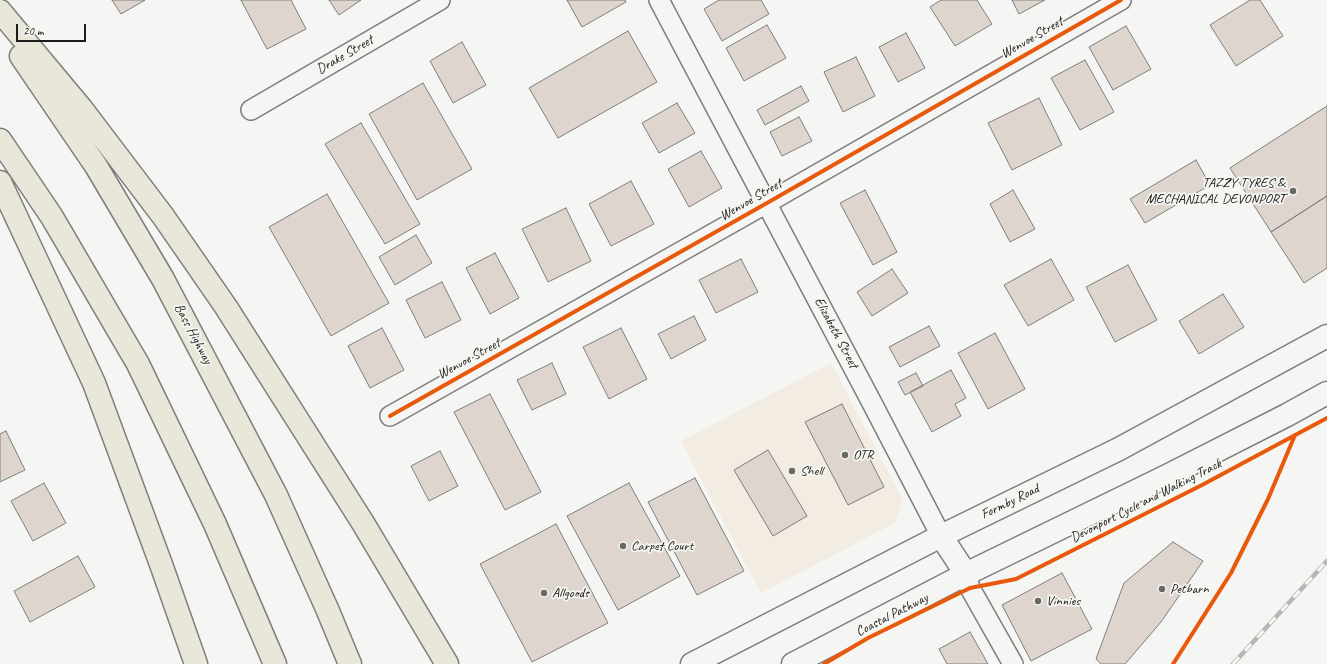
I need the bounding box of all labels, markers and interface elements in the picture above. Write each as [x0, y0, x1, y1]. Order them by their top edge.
street label: Wenvoe Street [998, 13, 1066, 63]
scale bar [18, 16, 88, 42]
text: 20 m [23, 23, 43, 39]
street label: Drake Street [314, 32, 376, 78]
street label: Wenvoe Street [717, 175, 785, 225]
place label: TAZZY TYRES & MECHANICAL DEVONPORT [1146, 175, 1285, 208]
marker: TAZZY TYRES & MECHANICAL DEVONPORT [1288, 186, 1298, 196]
street label: Elizabeth Street [810, 295, 862, 371]
street label: Bass Highway [170, 301, 216, 367]
street label: Wenvoe Street [435, 335, 503, 383]
place label: OTR [853, 447, 873, 463]
marker: OTR [840, 450, 850, 460]
street label: Devonport Cycle and Walking Track [1068, 456, 1224, 546]
place label: Shell [800, 463, 823, 479]
marker: Shell [787, 466, 797, 476]
street label: Formby Road [978, 481, 1042, 523]
place label: Carpet Court [631, 538, 693, 554]
marker: Carpet Court [618, 541, 628, 551]
place label: Petbarn [1170, 581, 1208, 597]
marker: Petbarn [1157, 584, 1167, 594]
place label: Allgoods [552, 585, 589, 601]
marker: Allgoods [539, 588, 549, 598]
street label: Coastal Pathway [853, 590, 931, 640]
place label: Vinnies [1046, 593, 1080, 609]
marker: Vinnies [1033, 596, 1043, 606]

